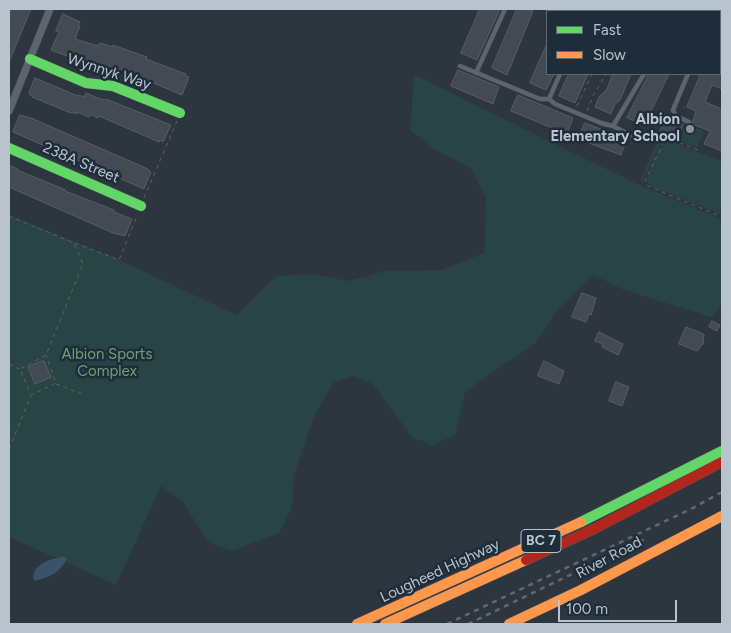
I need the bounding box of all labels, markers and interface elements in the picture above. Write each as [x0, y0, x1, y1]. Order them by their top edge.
legend [546, 10, 721, 75]
text: Fast [593, 21, 621, 39]
text: Slow [593, 46, 626, 64]
street label: Wynnyk Way [65, 50, 153, 94]
place label: Albion Elementary School [551, 111, 680, 146]
marker: Albion Elementary School [684, 123, 696, 135]
street label: 238A Street [40, 139, 122, 187]
park label: Albion Sports Complex [61, 346, 153, 381]
road number: BC 7 [521, 530, 561, 552]
street label: River Road [573, 533, 645, 583]
street label: Lougheed Highway [377, 535, 503, 607]
scale bar [561, 590, 680, 622]
text: 100 m [566, 600, 608, 618]

